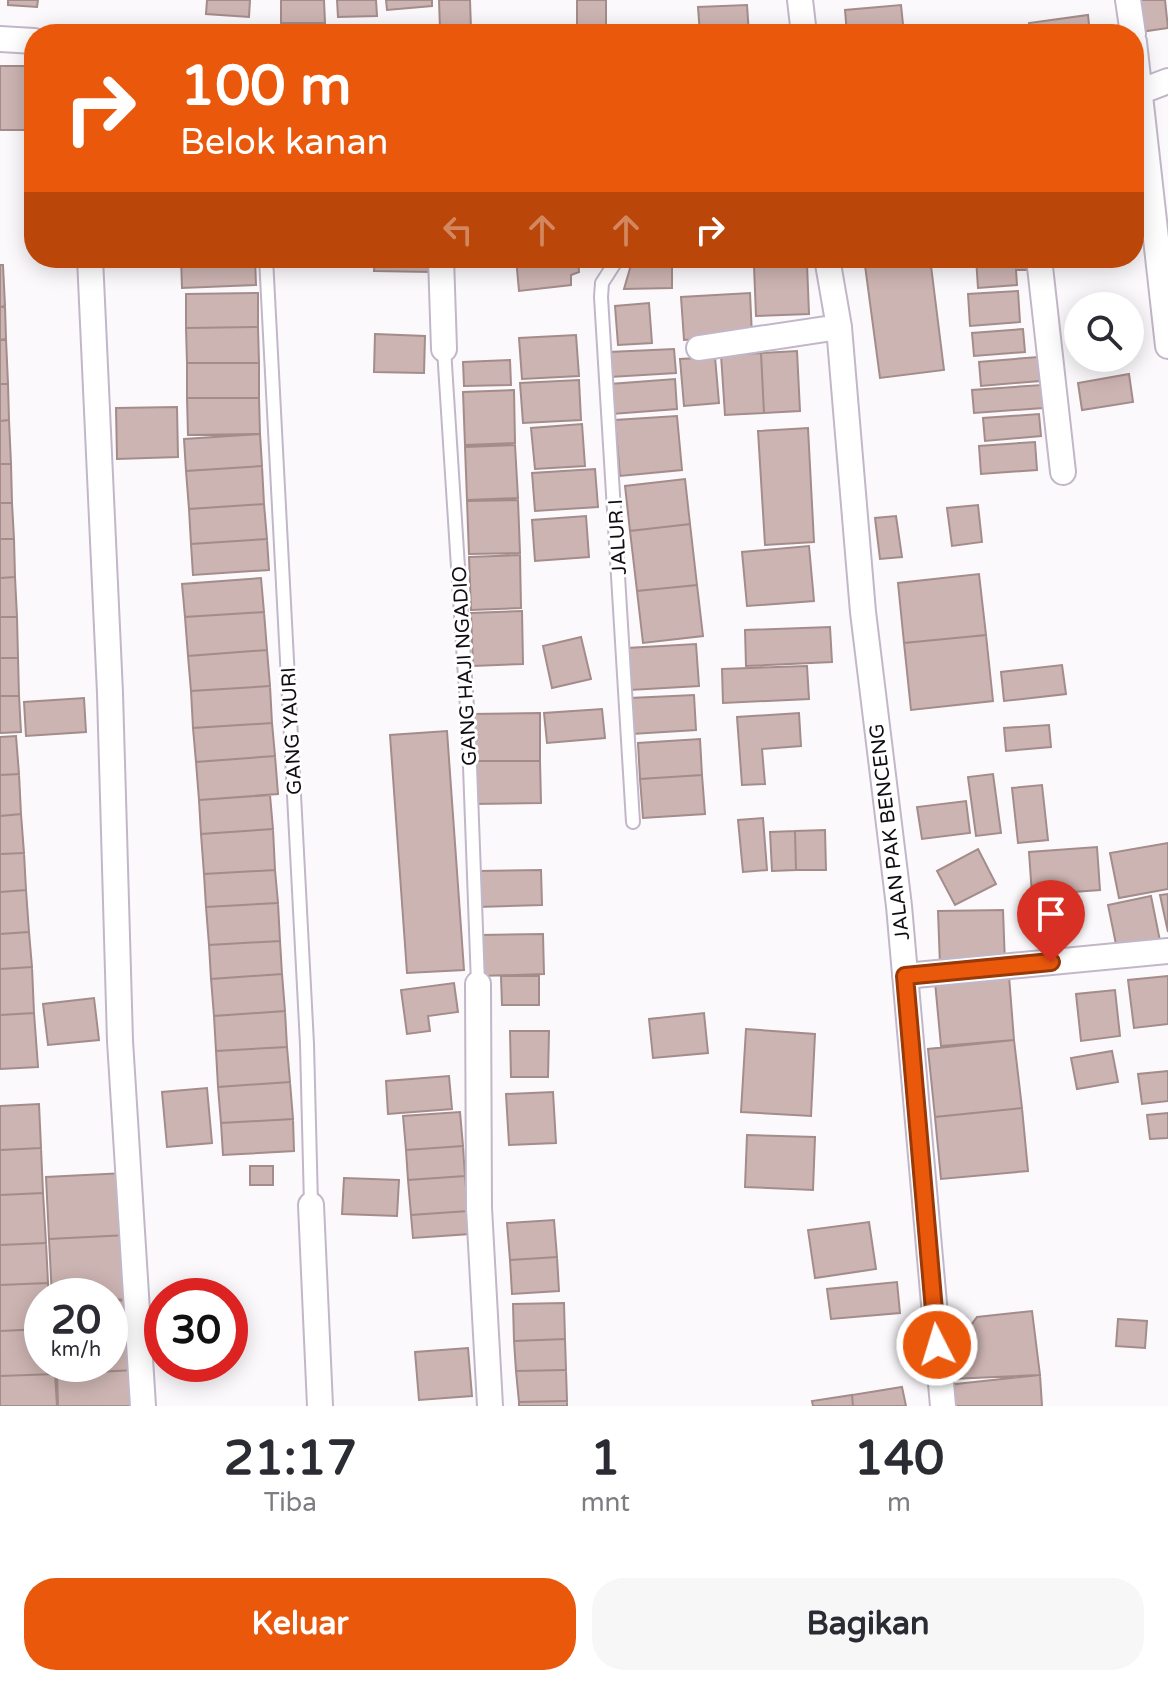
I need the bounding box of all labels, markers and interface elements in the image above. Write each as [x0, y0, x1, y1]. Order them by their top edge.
text: 100 m [180, 53, 351, 120]
icon: right [48, 56, 152, 160]
text: Belok kanan [180, 121, 389, 164]
icon: left [436, 208, 480, 252]
icon: ahead [520, 208, 564, 252]
icon: ahead [604, 208, 648, 252]
icon: right [688, 208, 732, 252]
map controls [1064, 292, 1144, 372]
button: search [1064, 292, 1144, 372]
street label: JALUR I [604, 499, 632, 575]
street label: GANG HAJI NGADIO [448, 566, 482, 766]
street label: GANG YAURI [277, 667, 307, 795]
street label: JALAN PAK BENCENG [865, 722, 915, 942]
pin [1017, 880, 1085, 962]
icon: arrive [1029, 892, 1073, 936]
speed limit sign: 30 [144, 1278, 248, 1382]
text: 20 [51, 1296, 101, 1344]
position arrow [895, 1303, 979, 1387]
text: km/h [51, 1338, 101, 1362]
text: 21:17 [224, 1430, 357, 1488]
text: 1 [590, 1430, 620, 1488]
text: 140 [854, 1430, 944, 1488]
text: Tiba [264, 1487, 317, 1518]
text: mnt [581, 1487, 630, 1518]
text: m [887, 1487, 911, 1518]
button: Keluar [24, 1578, 576, 1670]
button: Bagikan [592, 1578, 1144, 1670]

